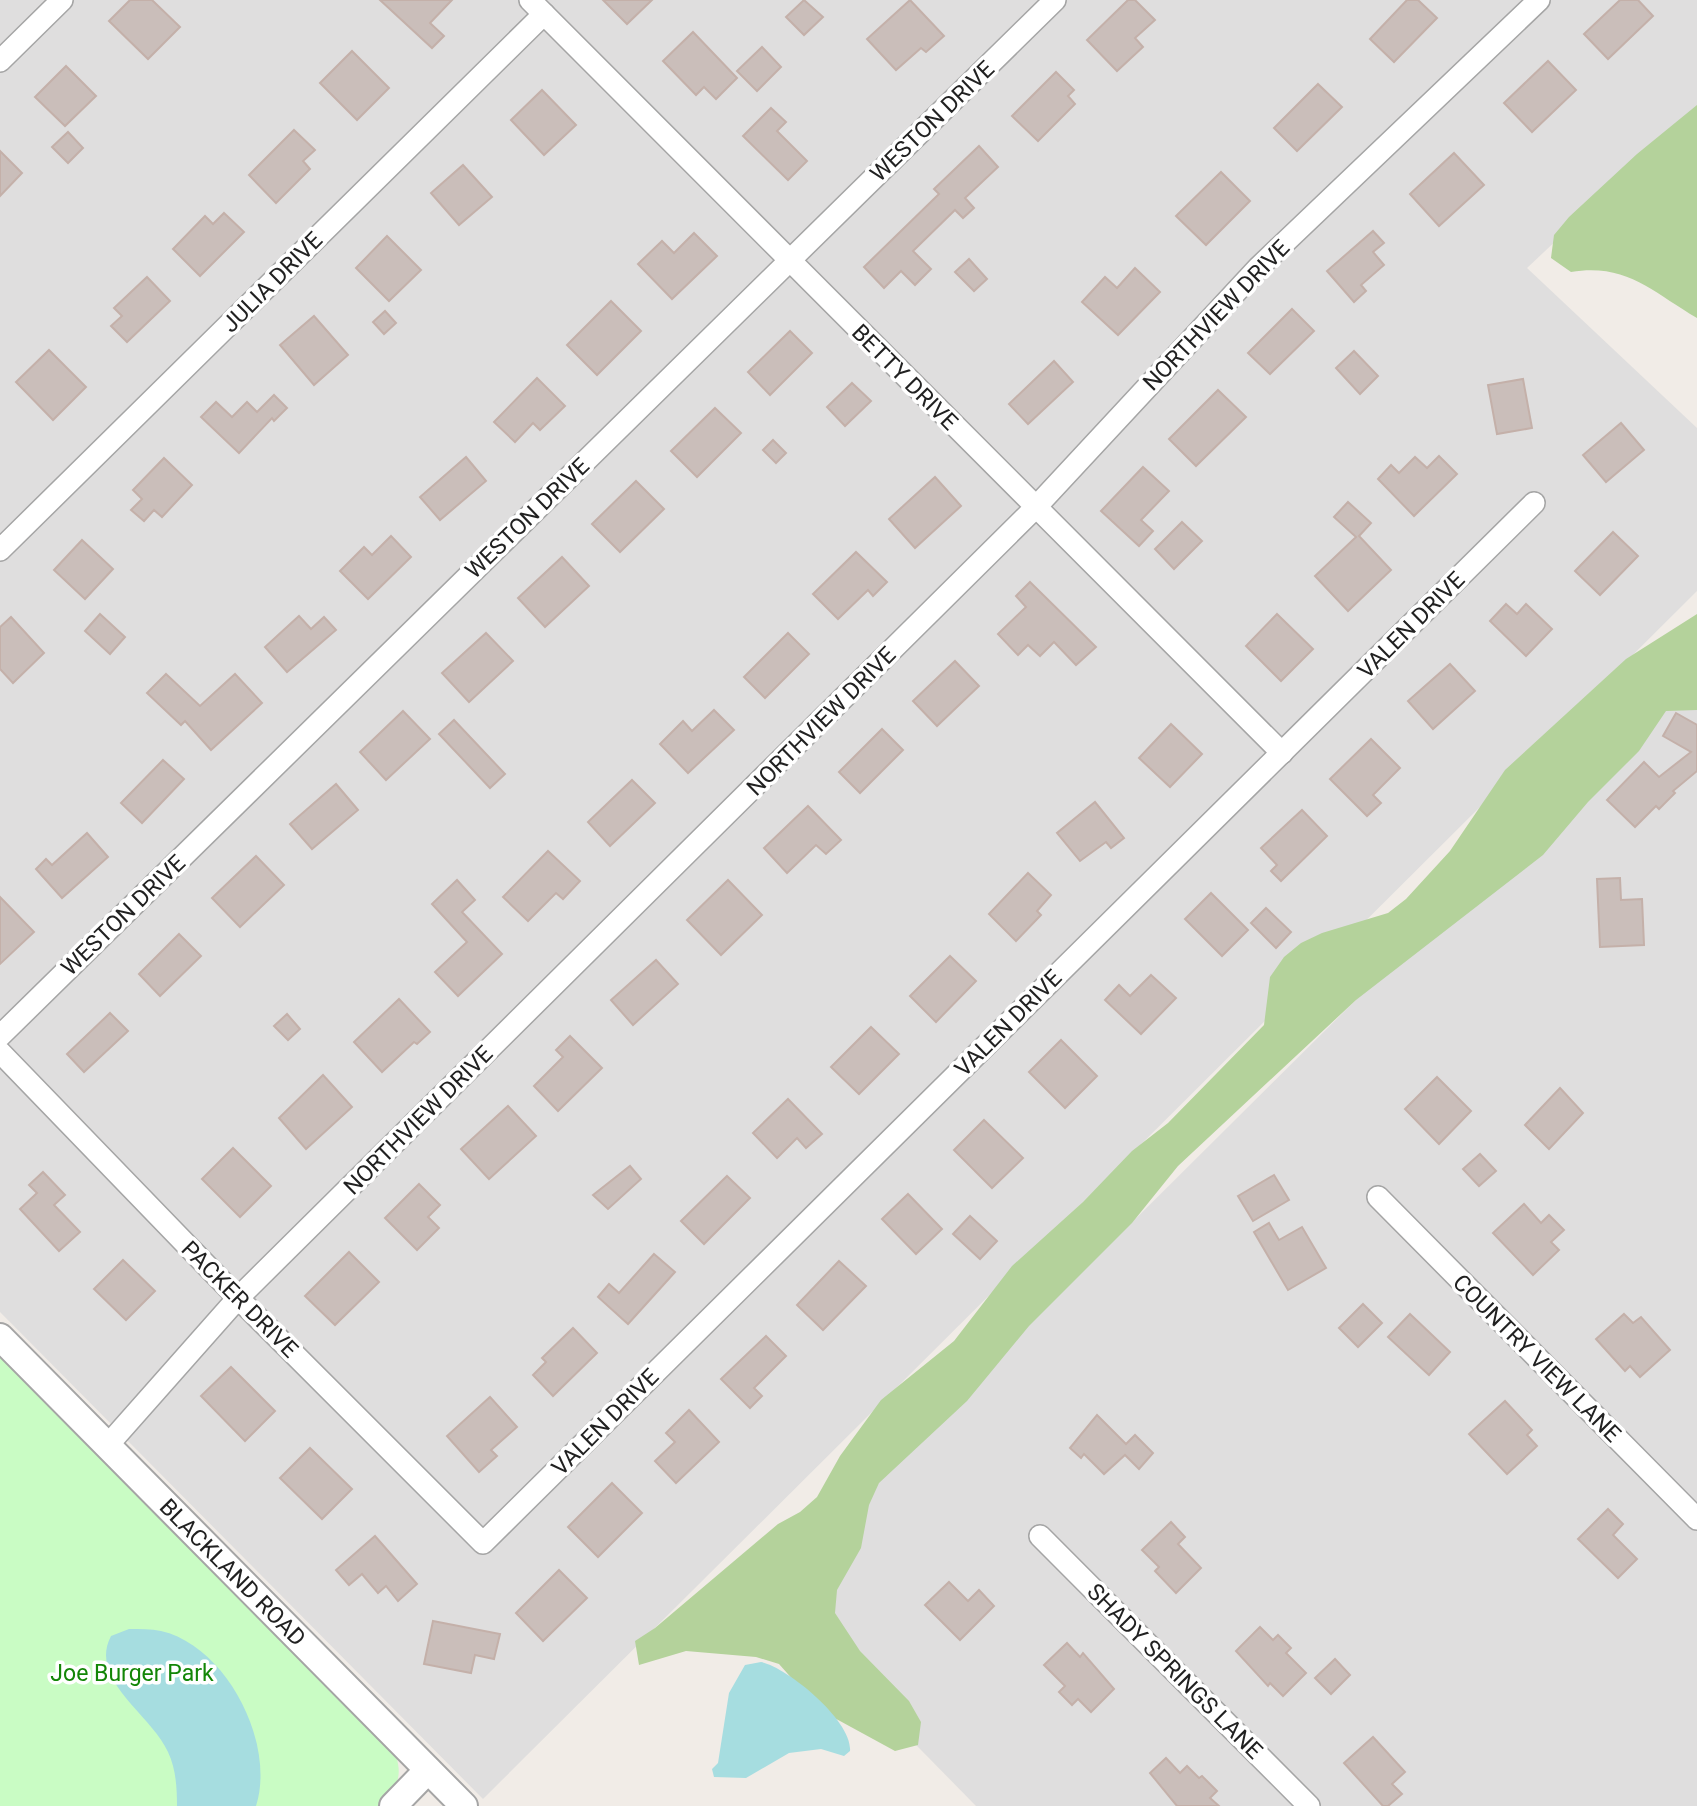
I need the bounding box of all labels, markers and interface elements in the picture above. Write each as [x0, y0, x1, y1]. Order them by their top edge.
street label: WESTON DRIVE [865, 55, 1000, 187]
street label: JULIA DRIVE [217, 227, 328, 338]
street label: NORTHVIEW DRIVE [1138, 234, 1295, 396]
street label: BETTY DRIVE [846, 319, 963, 436]
street label: WESTON DRIVE [460, 452, 595, 584]
street label: VALEN DRIVE [1352, 566, 1470, 684]
street label: NORTHVIEW DRIVE [741, 641, 901, 801]
street label: WESTON DRIVE [56, 849, 191, 981]
street label: VALEN DRIVE [949, 964, 1067, 1082]
street label: NORTHVIEW DRIVE [338, 1040, 498, 1200]
street label: PACKER DRIVE [176, 1236, 303, 1363]
street label: COUNTRY VIEW LANE [1447, 1269, 1626, 1448]
street label: VALEN DRIVE [546, 1363, 664, 1481]
street label: BLACKLAND ROAD [154, 1493, 311, 1652]
street label: SHADY SPRINGS LANE [1081, 1578, 1268, 1765]
park label: Joe Burger Park [50, 1660, 214, 1687]

